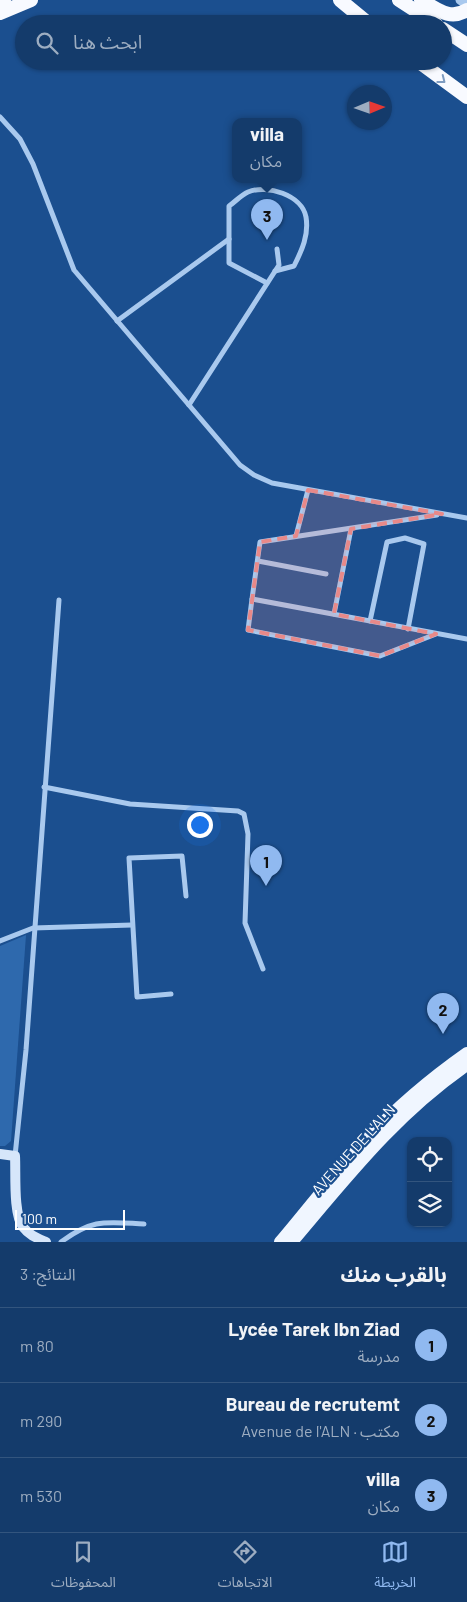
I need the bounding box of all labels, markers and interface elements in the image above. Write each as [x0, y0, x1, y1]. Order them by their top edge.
search box [15, 15, 452, 70]
icon: search [33, 29, 61, 57]
text: ابحث هنا [73, 30, 142, 53]
one-way arrow [436, 74, 445, 82]
north arrow [347, 85, 392, 130]
popup [232, 118, 302, 183]
text: villa [250, 122, 284, 145]
text: مكان [250, 151, 282, 170]
pin: 3 [251, 199, 283, 240]
your location [187, 812, 213, 838]
pin: 1 [250, 845, 282, 886]
pin: 2 [427, 993, 459, 1034]
street label: AVENUE DE L'ALN [307, 1100, 399, 1198]
map controls [407, 1137, 452, 1227]
button: locate [407, 1137, 452, 1182]
button: layers [407, 1182, 452, 1227]
scale bar [15, 1207, 125, 1230]
text: 100 m [22, 1210, 57, 1227]
text: بالقرب منك [340, 1261, 447, 1286]
text: النتائج: 3 [20, 1264, 76, 1283]
text: Lycée Tarek Ibn Ziad [228, 1317, 400, 1340]
text: 80 m [20, 1336, 54, 1355]
text: 1 [428, 1336, 434, 1355]
text: مدرسة [357, 1346, 400, 1365]
text: Bureau de recrutemt [226, 1392, 400, 1415]
text: 290 m [20, 1411, 62, 1430]
text: 2 [427, 1411, 435, 1430]
text: مكتب · Avenue de l'ALN [241, 1421, 400, 1440]
text: villa [366, 1467, 400, 1490]
text: 530 m [20, 1486, 62, 1505]
text: 3 [427, 1486, 435, 1505]
text: مكان [368, 1496, 400, 1515]
tab: المحفوظات [51, 1538, 116, 1597]
tab: الاتجاهات [218, 1538, 272, 1597]
tab: الخريطة [374, 1538, 416, 1597]

